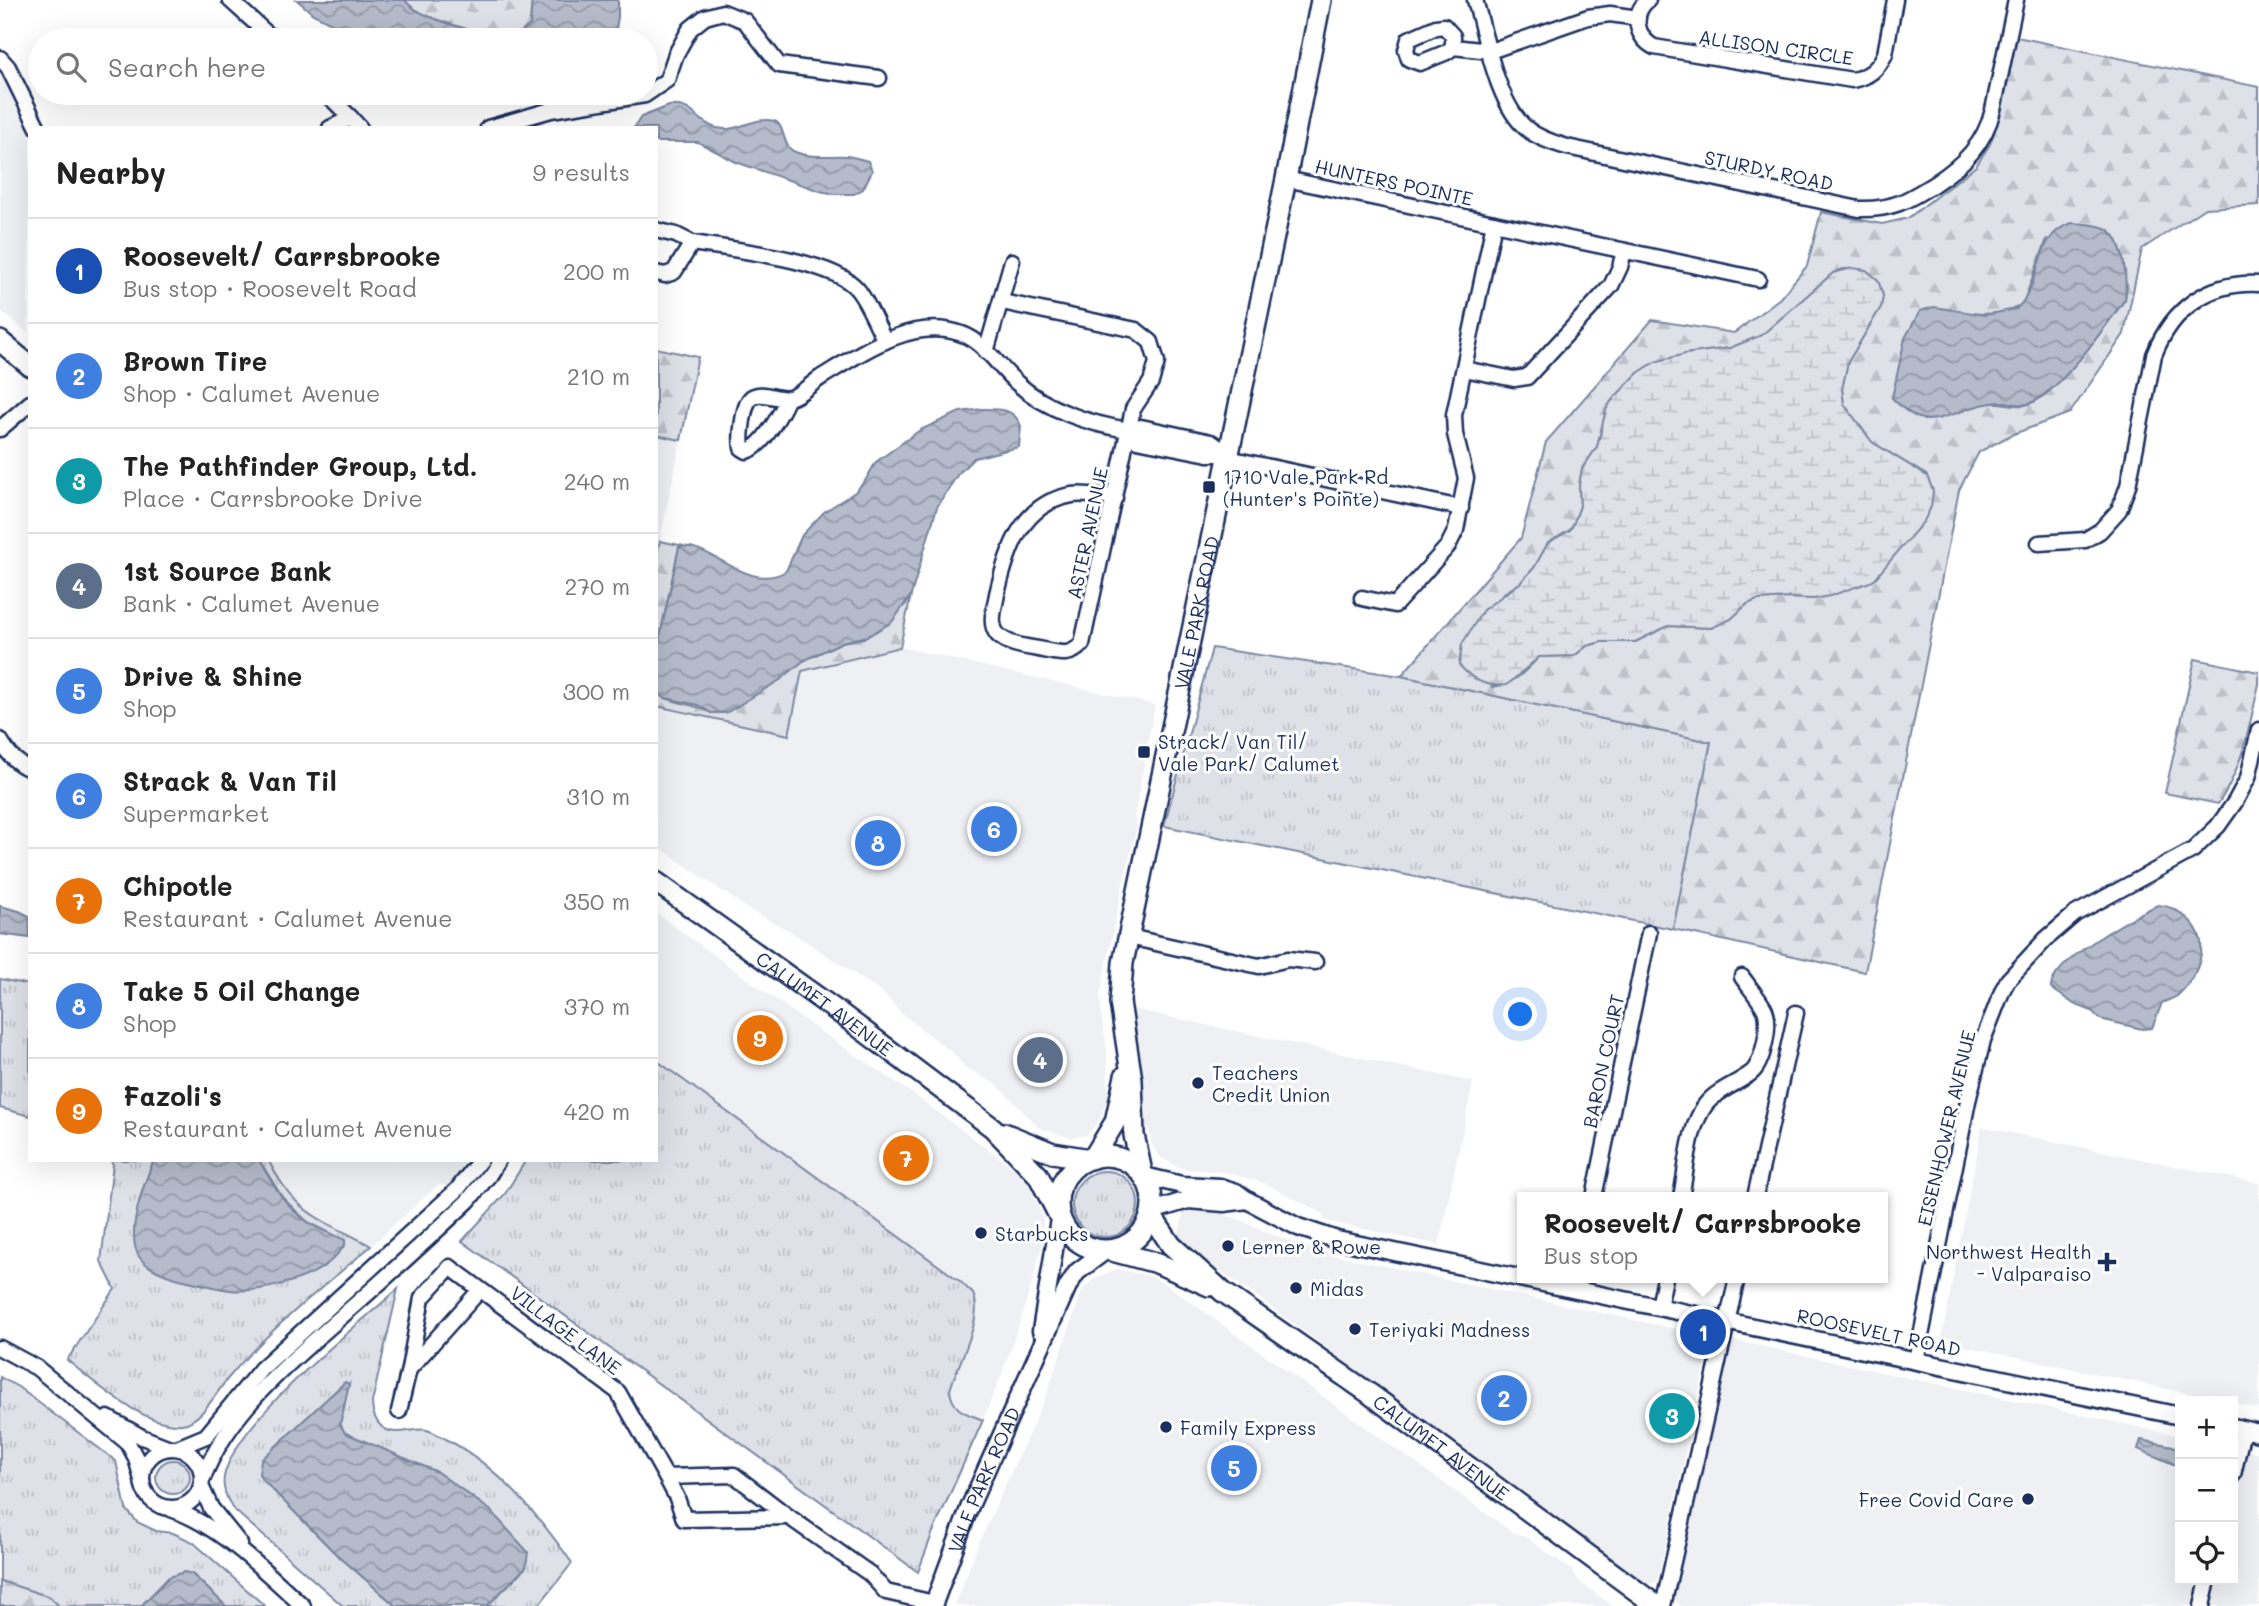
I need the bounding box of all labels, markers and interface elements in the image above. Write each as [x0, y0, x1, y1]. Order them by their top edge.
street label: ALLISON CIRCLE [1697, 24, 1855, 70]
search box [28, 28, 658, 105]
icon: search [52, 48, 90, 86]
text: Search here [108, 50, 266, 84]
street label: STURDY ROAD [1702, 144, 1836, 196]
text: Nearby [56, 152, 166, 192]
street label: HUNTERS POINTE [1313, 153, 1476, 211]
text: 9 results [532, 157, 630, 187]
text: Roosevelt/ Carrsbrooke [123, 239, 440, 273]
text: 1 [74, 256, 84, 286]
text: 200 m [563, 256, 630, 286]
text: Bus stop · Roosevelt Road [123, 273, 417, 303]
text: Brown Tire [123, 344, 267, 378]
text: 2 [73, 361, 85, 391]
text: 210 m [567, 361, 630, 391]
text: Shop · Calumet Avenue [123, 378, 380, 408]
text: The Pathfinder Group, Ltd. [123, 449, 477, 483]
street label: ASTER AVENUE [1061, 464, 1113, 601]
place label: 1710 Vale Park Rd (Hunter's Pointe) [1223, 464, 1388, 511]
text: 3 [72, 466, 86, 496]
text: 240 m [564, 466, 630, 496]
marker: 1710 Vale Park Rd (Hunter's Pointe) [1201, 479, 1217, 495]
text: Place · Carrsbrooke Drive [123, 483, 423, 513]
street label: VALE PARK ROAD [1168, 533, 1224, 691]
text: 1st Source Bank [123, 554, 332, 588]
text: 4 [72, 571, 86, 601]
text: 270 m [565, 571, 630, 601]
text: Bank · Calumet Avenue [123, 588, 380, 618]
text: Drive & Shine [123, 659, 302, 693]
text: 5 [72, 676, 86, 706]
text: 300 m [562, 676, 630, 706]
text: Shop [123, 693, 177, 723]
place label: Strack/ Van Til/ Vale Park/ Calumet [1158, 729, 1340, 776]
marker: Strack/ Van Til/ Vale Park/ Calumet [1136, 744, 1152, 760]
text: Strack & Van Til [123, 764, 337, 798]
text: 6 [72, 781, 86, 811]
text: 310 m [566, 781, 630, 811]
text: Supermarket [123, 798, 269, 828]
pin: 6 [971, 803, 1017, 855]
pin: 8 [855, 817, 901, 869]
text: Chipotle [123, 869, 232, 903]
text: 7 [73, 886, 85, 916]
text: 350 m [563, 886, 630, 916]
text: Restaurant · Calumet Avenue [123, 903, 452, 933]
street label: CALUMET AVENUE [752, 945, 899, 1061]
text: Take 5 Oil Change [123, 974, 360, 1008]
text: 8 [72, 991, 86, 1021]
text: 370 m [564, 991, 630, 1021]
street label: BARON COURT [1577, 992, 1629, 1130]
your location [1503, 997, 1537, 1031]
text: Shop [123, 1008, 177, 1038]
pin: 9 [737, 1012, 783, 1064]
street label: EISENHOWER AVENUE [1911, 1028, 1981, 1228]
pin: 4 [1017, 1034, 1063, 1086]
place label: Teachers Credit Union [1212, 1060, 1330, 1107]
marker: Teachers Credit Union [1190, 1075, 1206, 1091]
text: Fazoli's [123, 1079, 222, 1113]
text: 9 [72, 1096, 86, 1126]
text: 420 m [564, 1096, 630, 1126]
text: Restaurant · Calumet Avenue [123, 1113, 452, 1143]
pin: 7 [883, 1132, 929, 1184]
popup [1517, 1192, 1888, 1283]
text: Roosevelt/ Carrsbrooke [1544, 1206, 1861, 1240]
place label: Starbucks [995, 1221, 1088, 1246]
marker: Starbucks [973, 1225, 989, 1241]
place label: Lerner & Rowe [1242, 1234, 1381, 1259]
marker: Lerner & Rowe [1220, 1238, 1236, 1254]
place label: Northwest Health - Valparaiso [1926, 1239, 2091, 1286]
text: Bus stop [1544, 1240, 1638, 1270]
marker: Northwest Health - Valparaiso [2097, 1252, 2117, 1272]
place label: Midas [1310, 1276, 1364, 1301]
street label: VILLAGE LANE [505, 1280, 627, 1380]
marker: Midas [1288, 1280, 1304, 1296]
street label: ROOSEVELT ROAD [1795, 1302, 1963, 1362]
pin: 1 [1680, 1306, 1726, 1358]
place label: Teriyaki Madness [1369, 1317, 1530, 1342]
marker: Teriyaki Madness [1347, 1321, 1363, 1337]
pin: 2 [1481, 1372, 1527, 1424]
street label: CALUMET AVENUE [1368, 1388, 1515, 1505]
pin: 3 [1649, 1390, 1695, 1442]
map controls [2175, 1396, 2238, 1585]
button: + [2175, 1396, 2238, 1459]
street label: VALE PARK ROAD [941, 1403, 1025, 1556]
place label: Family Express [1180, 1415, 1316, 1440]
marker: Family Express [1158, 1419, 1174, 1435]
pin: 5 [1211, 1442, 1257, 1494]
button: − [2175, 1459, 2238, 1522]
place label: Free Covid Care [1859, 1487, 2014, 1512]
marker: Free Covid Care [2020, 1491, 2036, 1507]
button: locate [2175, 1522, 2238, 1585]

